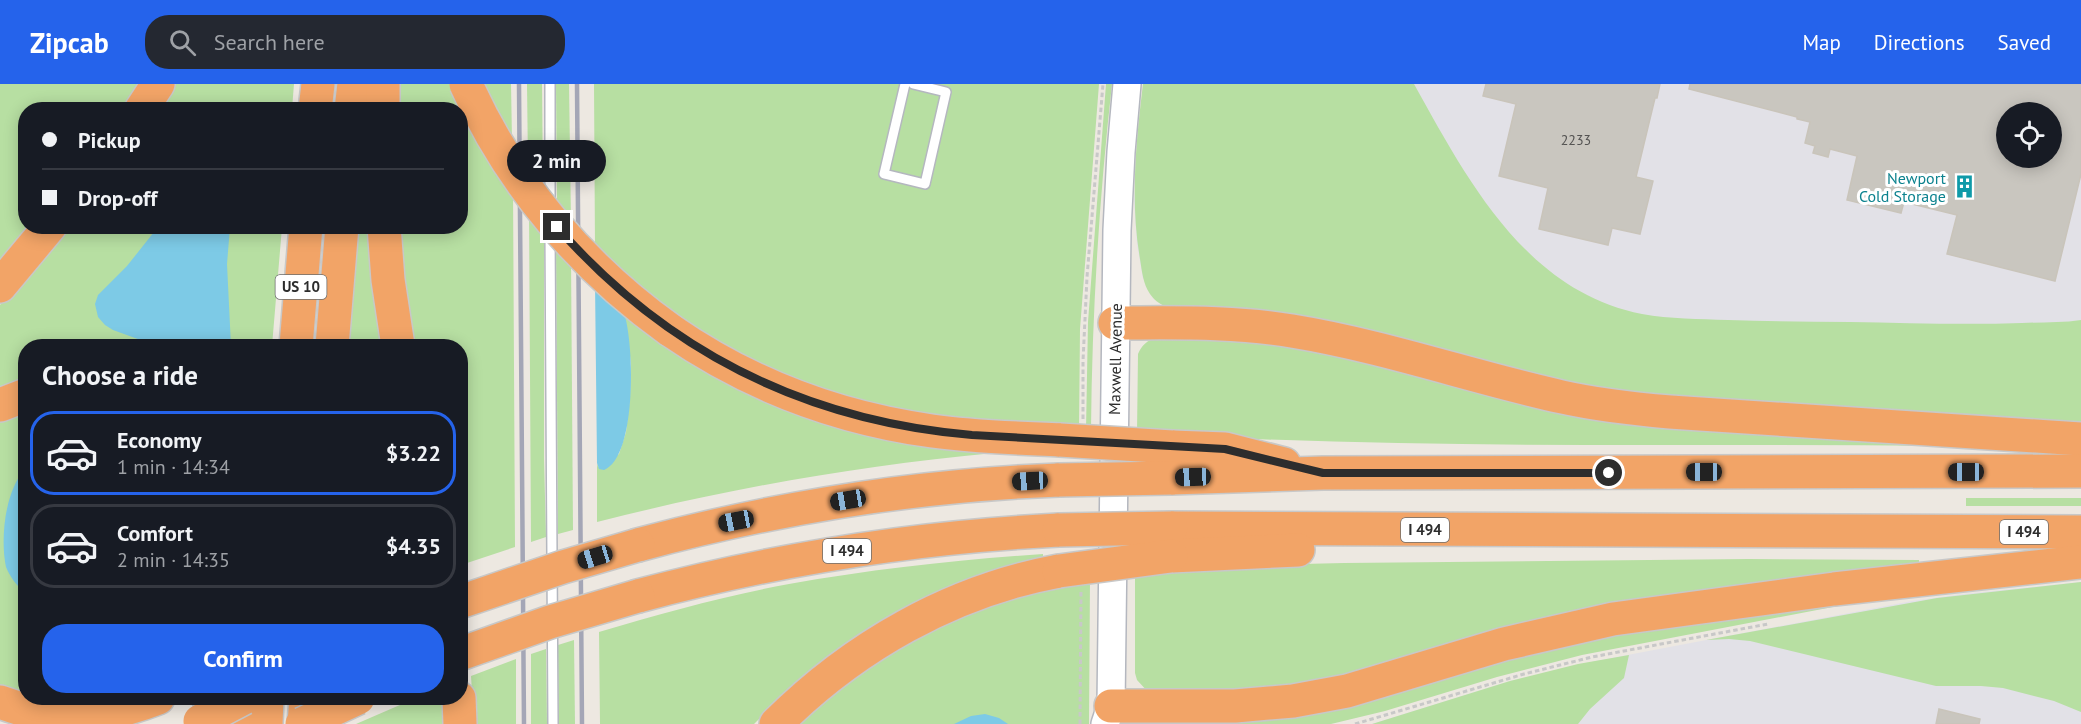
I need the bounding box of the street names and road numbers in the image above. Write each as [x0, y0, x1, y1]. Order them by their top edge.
road number: US 10 [276, 275, 326, 299]
street label: Maxwell Avenue [1104, 303, 1126, 415]
road number: I 494 [1401, 518, 1449, 542]
road number: I 494 [2000, 520, 2048, 544]
road number: I 494 [823, 539, 871, 563]

